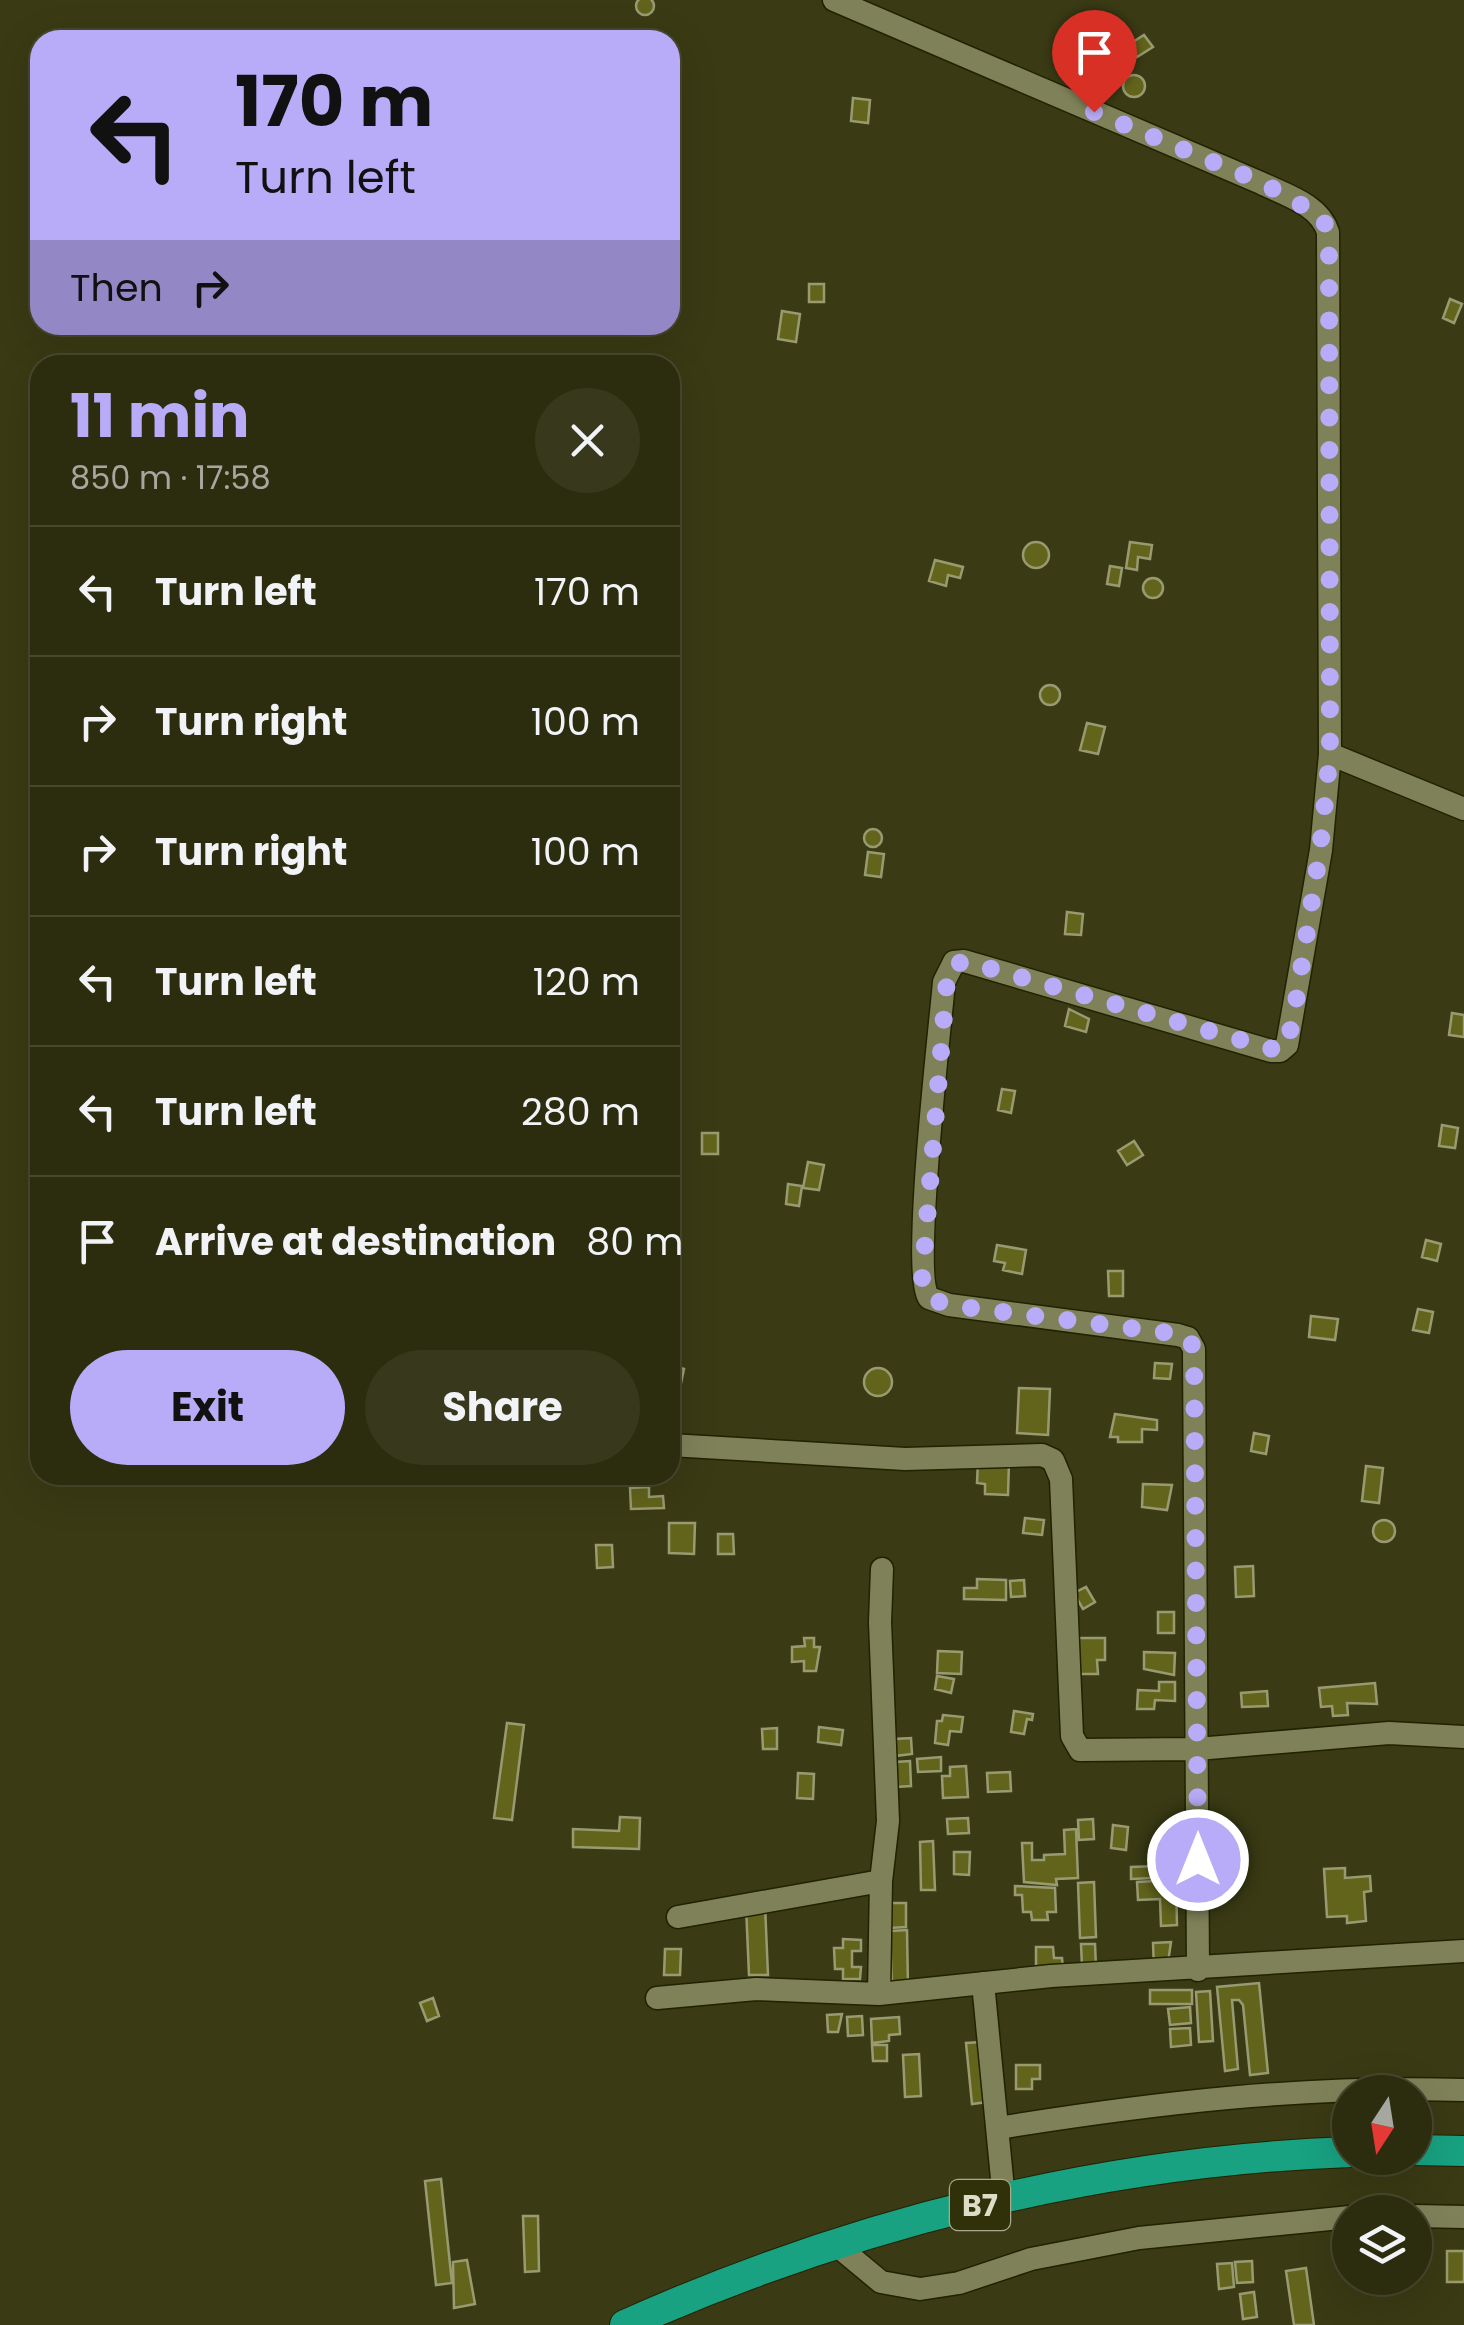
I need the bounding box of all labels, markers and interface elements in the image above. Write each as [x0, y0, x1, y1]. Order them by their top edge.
pin [1052, 10, 1137, 113]
icon: arrive [1067, 25, 1122, 80]
text: 170 m [235, 52, 433, 151]
icon: left [70, 70, 200, 200]
text: Turn left [235, 146, 416, 209]
icon: right [183, 260, 238, 315]
text: Then [70, 261, 163, 314]
text: 11 min [70, 374, 250, 458]
button: close [535, 388, 640, 493]
text: 850 m · 17:58 [70, 455, 271, 500]
icon: left [70, 564, 125, 619]
text: Turn left [155, 565, 317, 618]
text: 170 m [534, 565, 640, 618]
icon: right [70, 694, 125, 749]
text: Turn right [155, 695, 347, 748]
text: 100 m [531, 695, 640, 748]
icon: right [70, 824, 125, 879]
text: Turn right [155, 825, 347, 878]
text: 100 m [531, 825, 640, 878]
icon: left [70, 954, 125, 1009]
text: Turn left [155, 955, 317, 1008]
text: 120 m [533, 955, 640, 1008]
icon: left [70, 1084, 125, 1139]
text: Turn left [155, 1085, 317, 1138]
text: 280 m [521, 1085, 640, 1138]
icon: arrive [70, 1214, 125, 1269]
text: Arrive at destination [155, 1215, 556, 1268]
text: 80 m [586, 1215, 683, 1268]
button: Exit [70, 1350, 345, 1465]
button: Share [365, 1350, 640, 1465]
position arrow [1146, 1808, 1250, 1912]
north arrow [1332, 2075, 1432, 2175]
map controls [1332, 2075, 1432, 2295]
road number: B7 [950, 2180, 1010, 2230]
button: layers [1332, 2195, 1432, 2295]

